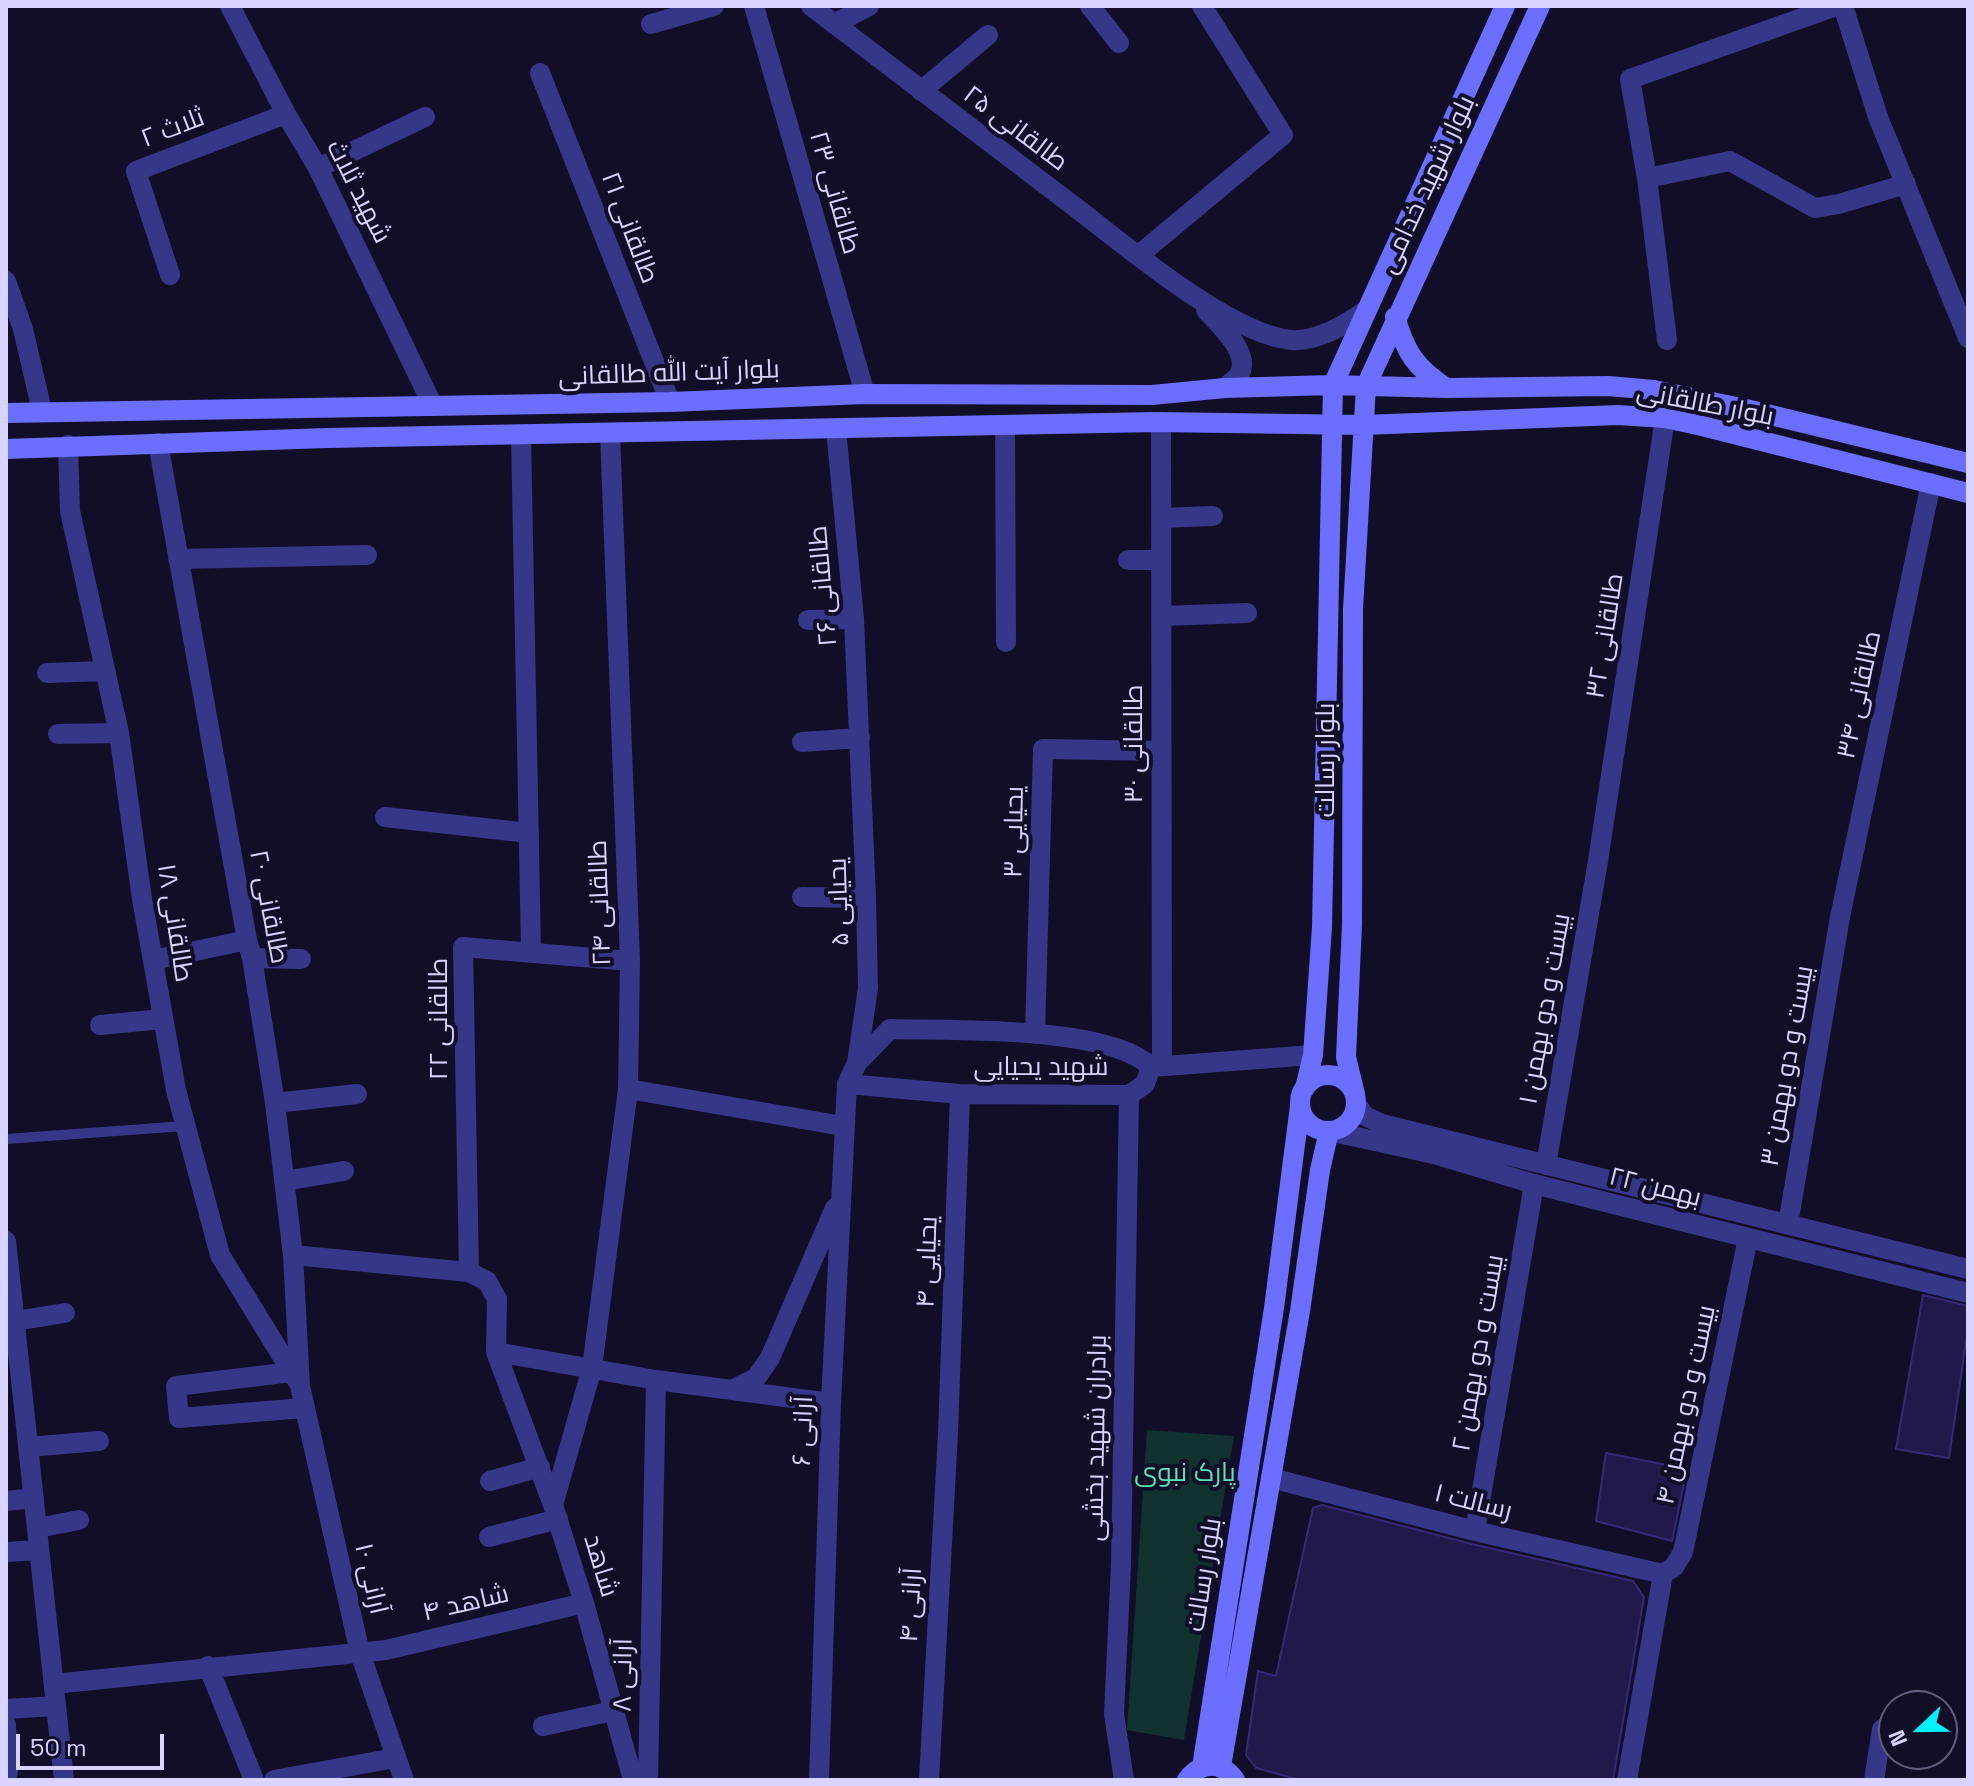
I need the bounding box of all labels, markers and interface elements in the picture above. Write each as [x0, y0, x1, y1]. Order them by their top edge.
street label: طالقانی ۲۵ [957, 80, 1073, 178]
street label: بلوار شهید خدامی [1373, 91, 1483, 279]
street label: ثلاث ۲ [137, 103, 209, 155]
street label: طالقانی ۲۳ [802, 128, 866, 258]
street label: شهید ثلاث [319, 135, 397, 249]
street label: طالقانی ۲۱ [594, 168, 664, 288]
street label: بلوار آیت الله طالقانی [558, 355, 780, 393]
street label: بلوار طالقانی [1634, 376, 1776, 434]
street label: طالقانی ۲۶ [803, 524, 845, 648]
street label: طالقانی ۳۲ [1581, 571, 1631, 701]
street label: طالقانی ۳۴ [1831, 628, 1889, 762]
street label: طالقانی ۳۰ [1119, 684, 1151, 804]
street label: بلوار رسالت [1311, 703, 1343, 817]
street label: یحیایی ۳ [999, 786, 1031, 878]
street label: طالقانی ۲۴ [583, 839, 619, 967]
street label: طالقانی ۲۰ [242, 847, 294, 967]
street label: یحیایی ۵ [823, 857, 857, 947]
street label: طالقانی ۱۸ [149, 862, 199, 984]
street label: بیست و دو بهمن ۱ [1514, 911, 1578, 1107]
street label: طالقانی ۲۲ [424, 958, 456, 1080]
street label: بیست و دو بهمن ۳ [1755, 963, 1821, 1169]
street label: شهید یحیایی [974, 1052, 1108, 1084]
street label: ۲۲ بهمن [1606, 1162, 1704, 1214]
street label: یحیایی ۴ [911, 1216, 945, 1308]
street label: بیست و دو بهمن ۲ [1446, 1252, 1512, 1454]
street label: بیست و دو بهمن ۴ [1651, 1303, 1723, 1507]
street label: برادران شهید بخشی [1080, 1334, 1114, 1542]
street label: آرانی ۶ [787, 1396, 821, 1466]
park label: پارک نبوی [1134, 1458, 1236, 1490]
street label: رسالت ۱ [1431, 1478, 1515, 1528]
street label: بلوار رسالت [1181, 1516, 1229, 1634]
street label: شاهد [576, 1531, 624, 1601]
street label: آرانی ۱۰ [347, 1540, 393, 1618]
street label: آرانی ۴ [894, 1567, 930, 1643]
street label: شاهد ۴ [420, 1579, 512, 1629]
street label: آرانی ۸ [608, 1638, 640, 1712]
north arrow [1878, 1690, 1958, 1770]
scale bar [20, 1718, 168, 1768]
text: N [1882, 1726, 1913, 1750]
text: 50 m [30, 1732, 87, 1763]

